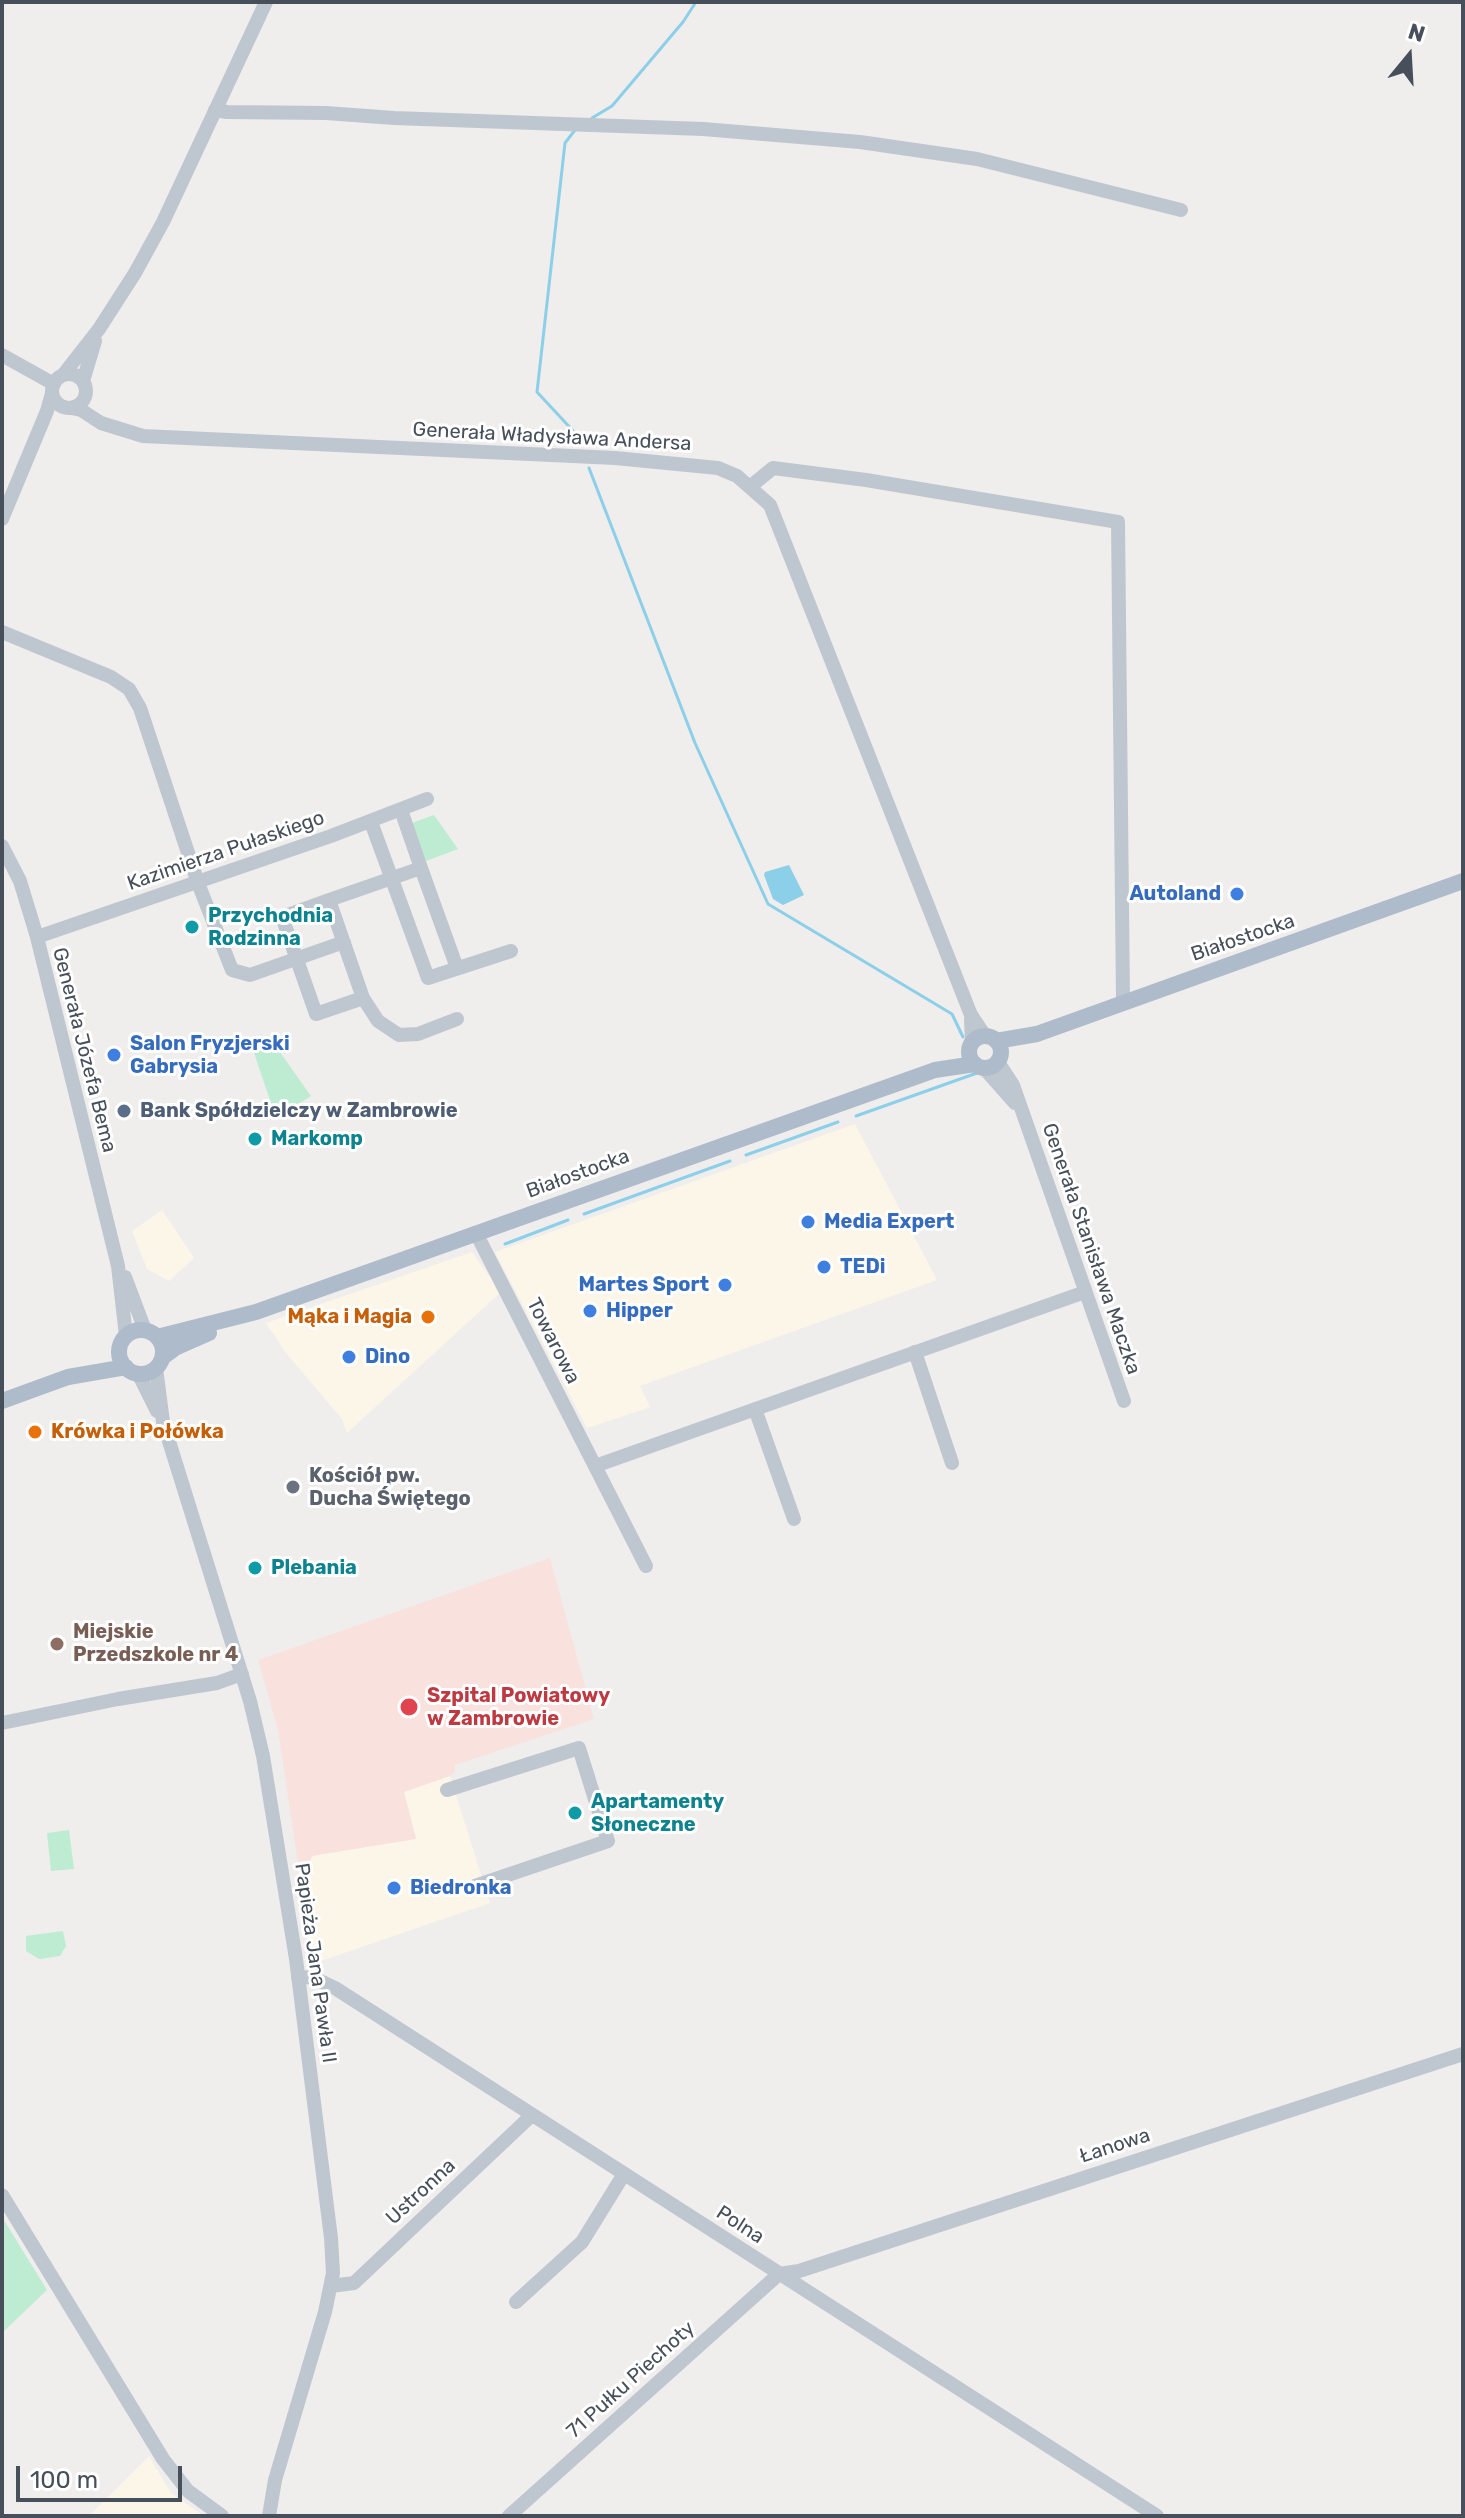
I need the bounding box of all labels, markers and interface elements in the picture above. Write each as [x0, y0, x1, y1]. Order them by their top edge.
north arrow [1369, 16, 1449, 96]
text: N [1405, 17, 1428, 48]
street label: Generała Władysława Andersa [412, 418, 692, 456]
street label: Kazimierza Pułaskiego [124, 806, 328, 896]
place label: Autoland [1129, 882, 1221, 906]
marker: Autoland [1228, 885, 1246, 903]
place label: Przychodnia Rodzinna [208, 904, 333, 951]
street label: Białostocka [1188, 909, 1298, 967]
marker: Przychodnia Rodzinna [183, 918, 201, 936]
street label: Generała Józefa Bema [47, 945, 121, 1155]
place label: Salon Fryzjerski Gabrysia [130, 1032, 290, 1079]
marker: Salon Fryzjerski Gabrysia [105, 1046, 123, 1064]
place label: Bank Spółdzielczy w Zambrowie [140, 1099, 458, 1123]
marker: Bank Spółdzielczy w Zambrowie [115, 1102, 133, 1120]
street label: Generała Stanisława Maczka [1037, 1120, 1145, 1378]
place label: Markomp [271, 1127, 363, 1151]
marker: Markomp [246, 1130, 264, 1148]
street label: Białostocka [523, 1144, 633, 1204]
place label: Media Expert [824, 1210, 954, 1234]
marker: Media Expert [799, 1213, 817, 1231]
place label: TEDi [840, 1255, 885, 1279]
marker: TEDi [815, 1258, 833, 1276]
place label: Martes Sport [579, 1273, 709, 1297]
marker: Martes Sport [716, 1276, 734, 1294]
street label: Towarowa [521, 1294, 585, 1388]
place label: Hipper [606, 1299, 673, 1323]
marker: Hipper [581, 1302, 599, 1320]
place label: Mąka i Magia [288, 1305, 412, 1329]
marker: Mąka i Magia [419, 1308, 437, 1326]
place label: Dino [365, 1345, 410, 1369]
marker: Dino [340, 1348, 358, 1366]
place label: Krówka i Połówka [51, 1420, 224, 1444]
marker: Krówka i Połówka [26, 1423, 44, 1441]
place label: Kościół pw. Ducha Świętego [309, 1464, 471, 1511]
marker: Kościół pw. Ducha Świętego [284, 1478, 302, 1496]
place label: Plebania [271, 1556, 357, 1580]
marker: Plebania [246, 1559, 264, 1577]
place label: Miejskie Przedszkole nr 4 [73, 1620, 238, 1667]
marker: Miejskie Przedszkole nr 4 [48, 1635, 66, 1653]
place label: Szpital Powiatowy w Zambrowie [427, 1684, 610, 1731]
marker: Szpital Powiatowy w Zambrowie [398, 1696, 420, 1718]
place label: Apartamenty Słoneczne [591, 1790, 724, 1837]
marker: Apartamenty Słoneczne [566, 1804, 584, 1822]
street label: Papieża Jana Pawła II [289, 1862, 341, 2064]
place label: Biedronka [410, 1876, 512, 1900]
marker: Biedronka [385, 1879, 403, 1897]
street label: Łanowa [1077, 2123, 1153, 2169]
street label: Ustronna [381, 2154, 461, 2230]
street label: Polna [712, 2201, 768, 2249]
street label: 71 Pułku Piechoty [562, 2316, 700, 2444]
scale bar [20, 2450, 186, 2500]
text: 100 m [30, 2466, 98, 2494]

